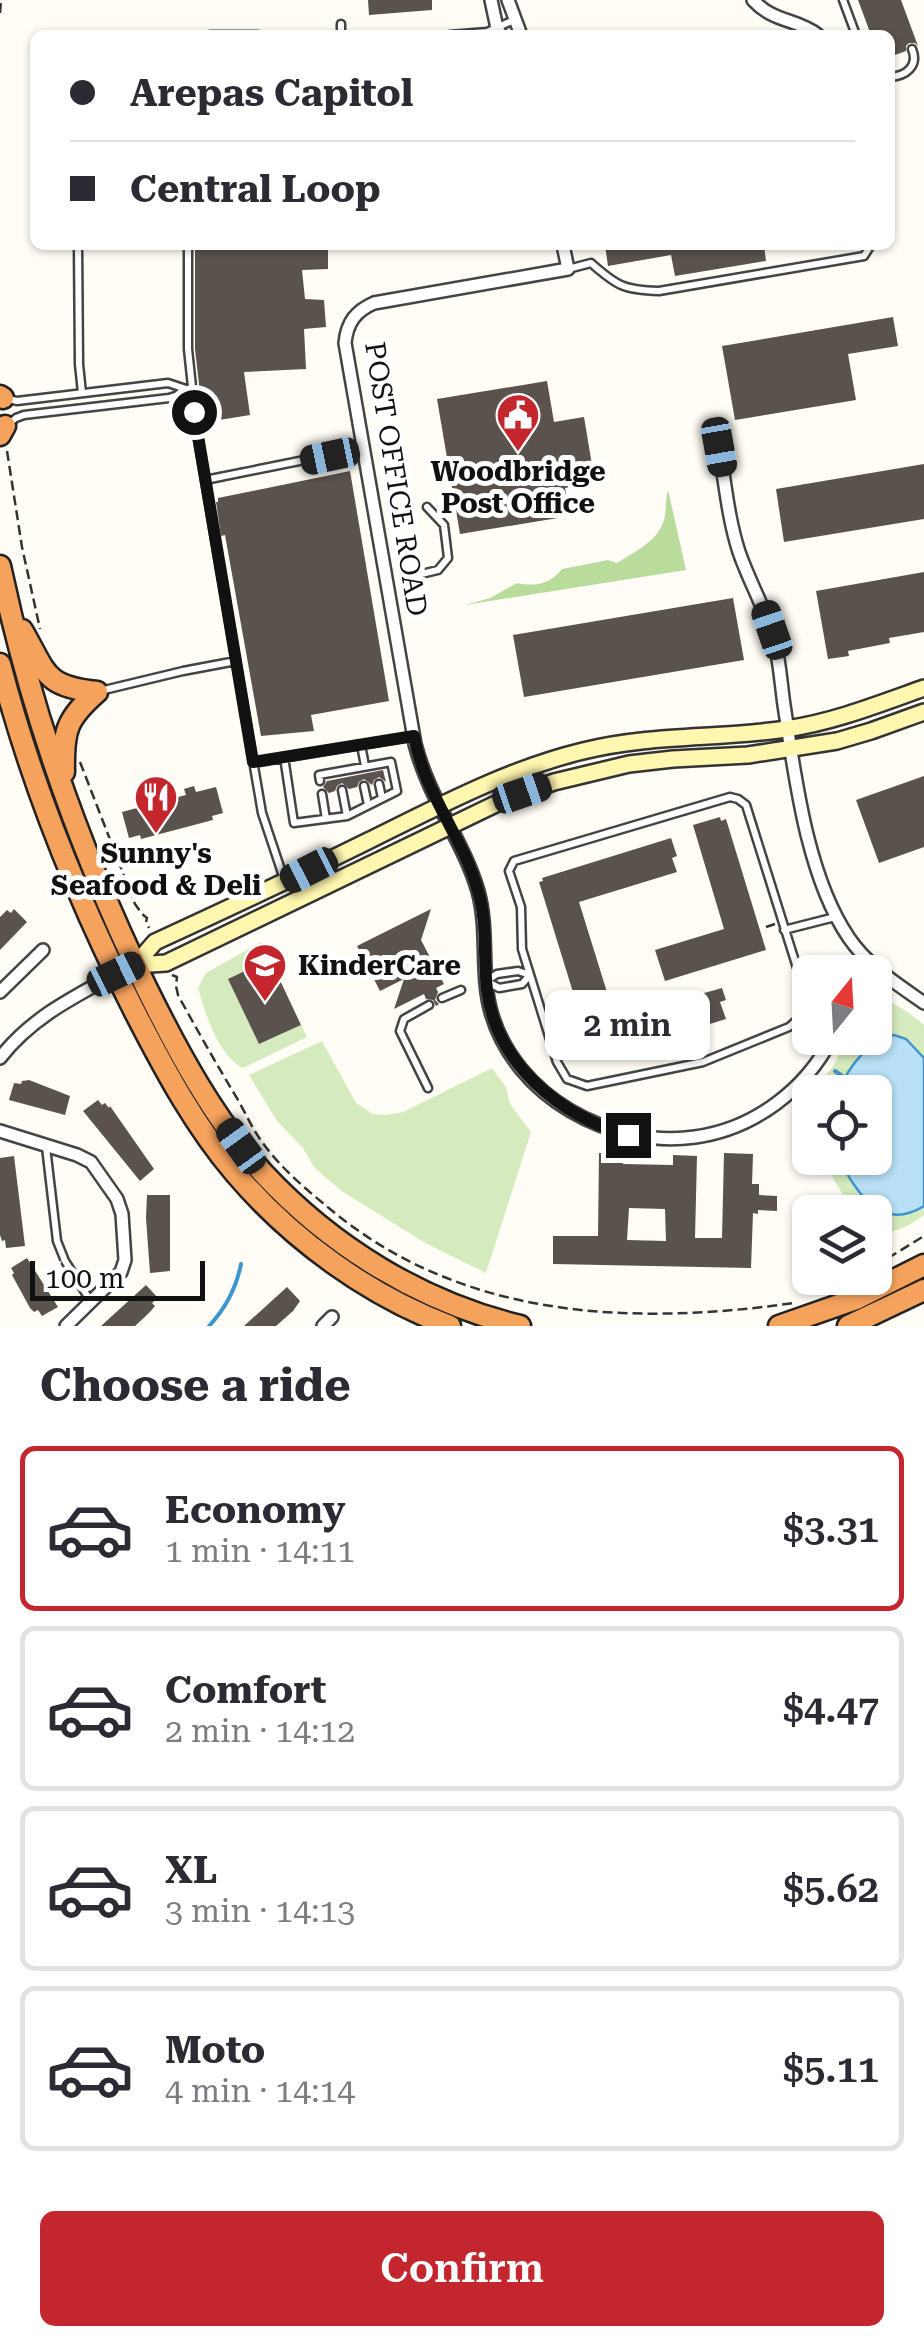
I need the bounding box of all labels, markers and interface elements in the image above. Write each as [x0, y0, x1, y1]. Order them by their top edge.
text: Arepas Capitol [130, 71, 413, 115]
text: Central Loop [130, 167, 381, 211]
street label: POST OFFICE ROAD [358, 340, 434, 618]
route start [172, 390, 217, 435]
public building icon: Woodbridge Post Office [495, 392, 541, 453]
car [699, 415, 739, 479]
car [298, 435, 362, 477]
place label: Woodbridge Post Office [430, 455, 606, 520]
car [748, 597, 796, 663]
car [489, 769, 555, 817]
restaurant icon: Sunny's Seafood & Deli [133, 774, 179, 835]
place label: Sunny's Seafood & Deli [51, 837, 261, 902]
car [275, 843, 343, 897]
school or university icon: KinderCare [242, 942, 288, 1003]
car [82, 947, 150, 1001]
place label: KinderCare [298, 949, 461, 982]
north arrow [792, 955, 892, 1055]
map controls [792, 955, 892, 1295]
callout: 2 min [546, 990, 710, 1060]
text: 2 min [583, 1006, 672, 1044]
button: locate [792, 1075, 892, 1175]
car [211, 1113, 271, 1179]
route end [606, 1113, 651, 1158]
button: layers [792, 1195, 892, 1295]
scale bar [30, 1256, 205, 1300]
text: 100 m [45, 1262, 125, 1295]
text: Choose a ride [40, 1359, 351, 1412]
icon: car [45, 1484, 135, 1574]
text: Economy [165, 1488, 345, 1532]
text: $3.31 [783, 1507, 879, 1551]
text: 1 min · 14:11 [165, 1532, 355, 1570]
icon: car [45, 1664, 135, 1754]
text: Comfort [165, 1668, 326, 1712]
text: $4.47 [783, 1687, 879, 1731]
text: 2 min · 14:12 [165, 1712, 355, 1750]
icon: car [45, 1844, 135, 1934]
text: XL [165, 1848, 217, 1892]
text: $5.62 [783, 1867, 879, 1911]
text: 3 min · 14:13 [165, 1892, 355, 1930]
icon: car [45, 2024, 135, 2114]
text: Moto [165, 2028, 265, 2072]
text: $5.11 [783, 2047, 879, 2091]
text: 4 min · 14:14 [165, 2072, 355, 2110]
button: Confirm [40, 2211, 884, 2326]

